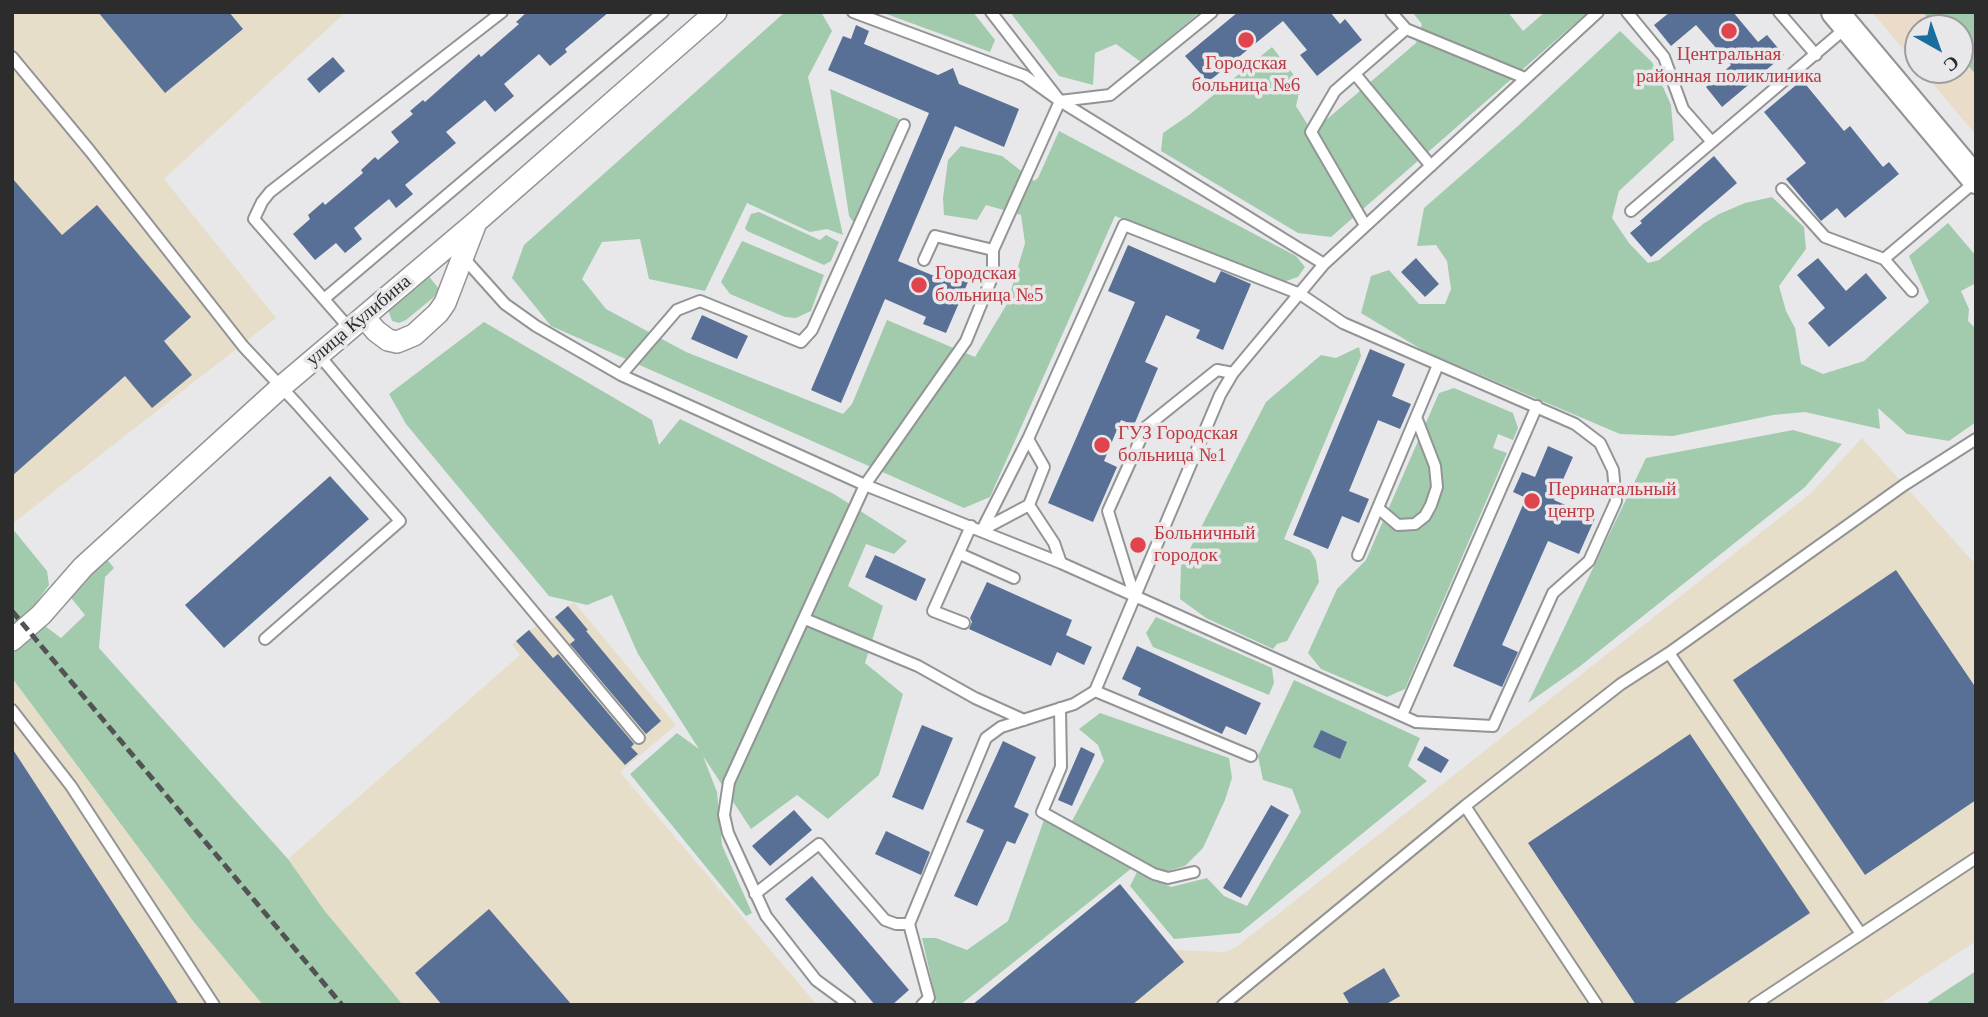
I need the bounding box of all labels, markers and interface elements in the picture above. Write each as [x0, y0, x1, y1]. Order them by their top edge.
north arrow [1904, 14, 1974, 84]
marker: Центральная районная поликлиника [1719, 21, 1739, 41]
marker: Городская больница №6 [1236, 30, 1256, 50]
place label: Центральная районная поликлиника [1636, 44, 1822, 88]
text: С [1940, 51, 1964, 76]
place label: Городская больница №6 [1192, 53, 1300, 97]
place label: Городская больница №5 [935, 263, 1043, 307]
street label: улица Кулибина [302, 271, 416, 371]
marker: Городская больница №5 [909, 275, 929, 295]
place label: ГУЗ Городская больница №1 [1118, 423, 1238, 467]
marker: ГУЗ Городская больница №1 [1092, 435, 1112, 455]
place label: Перинатальный центр [1548, 479, 1676, 523]
marker: Перинатальный центр [1522, 491, 1542, 511]
place label: Больничный городок [1154, 523, 1255, 567]
marker: Больничный городок [1128, 535, 1148, 555]

